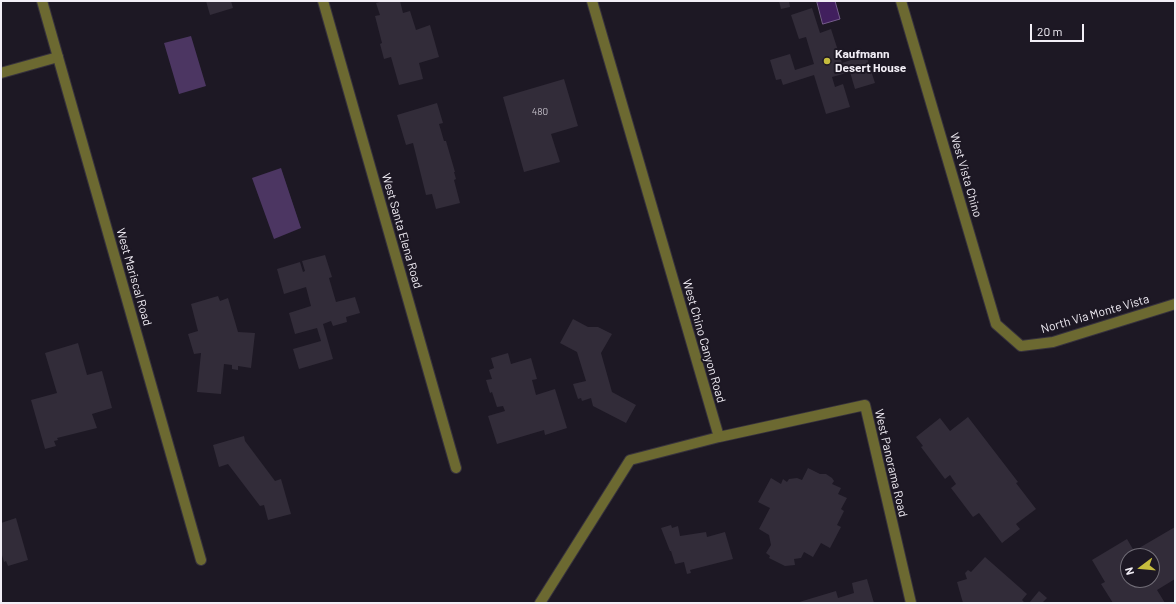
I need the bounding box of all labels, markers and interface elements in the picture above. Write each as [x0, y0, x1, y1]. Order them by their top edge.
scale bar [1032, 16, 1086, 42]
text: 20 m [1037, 24, 1063, 38]
place label: Kaufmann Desert House [835, 47, 906, 75]
marker: Kaufmann Desert House [822, 56, 832, 66]
house number: 480 [532, 106, 548, 118]
street label: West Vista Chino [947, 131, 985, 219]
street label: West Santa Elena Road [379, 172, 425, 290]
street label: West Mariscal Road [113, 227, 155, 327]
street label: West Chino Canyon Road [679, 278, 729, 404]
street label: North Via Monte Vista [1039, 292, 1151, 336]
street label: West Panorama Road [872, 408, 910, 518]
north arrow [1120, 548, 1160, 588]
text: N [1122, 566, 1136, 576]

